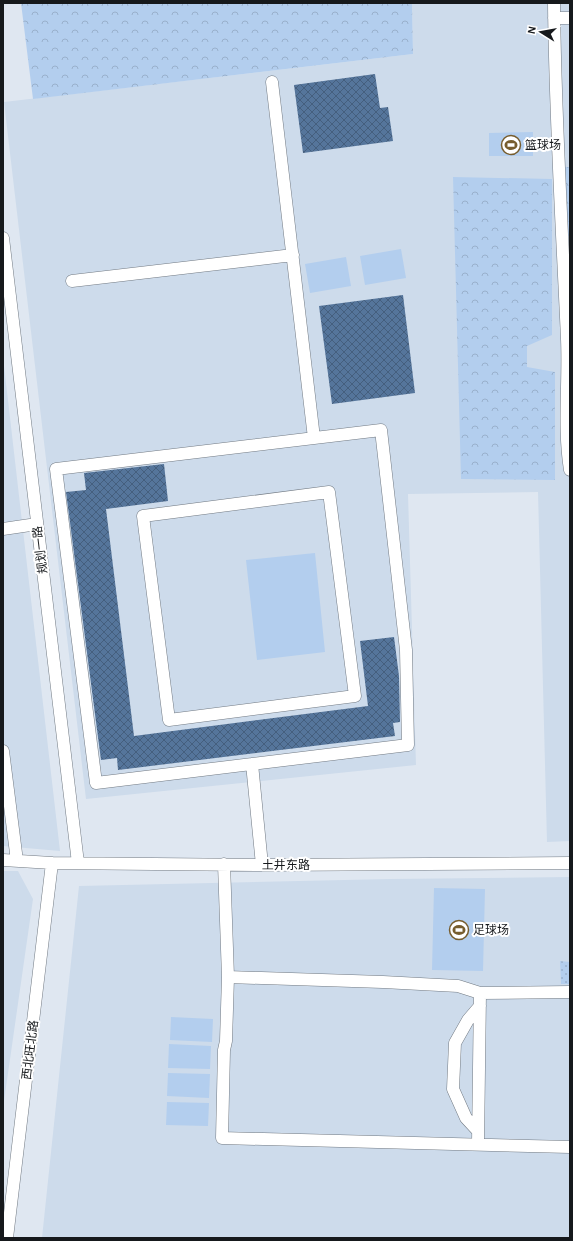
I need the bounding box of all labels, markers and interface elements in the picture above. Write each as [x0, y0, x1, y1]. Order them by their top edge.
north arrow [521, 12, 561, 52]
text: N [526, 25, 538, 35]
sports icon: 篮球场 [500, 134, 522, 156]
place label: 篮球场 [525, 138, 561, 151]
street label: 规划一路 [30, 525, 49, 575]
street label: 土井东路 [262, 858, 310, 871]
sports icon: 足球场 [448, 919, 470, 941]
place label: 足球场 [473, 923, 509, 936]
street label: 西北旺北路 [19, 1019, 40, 1081]

